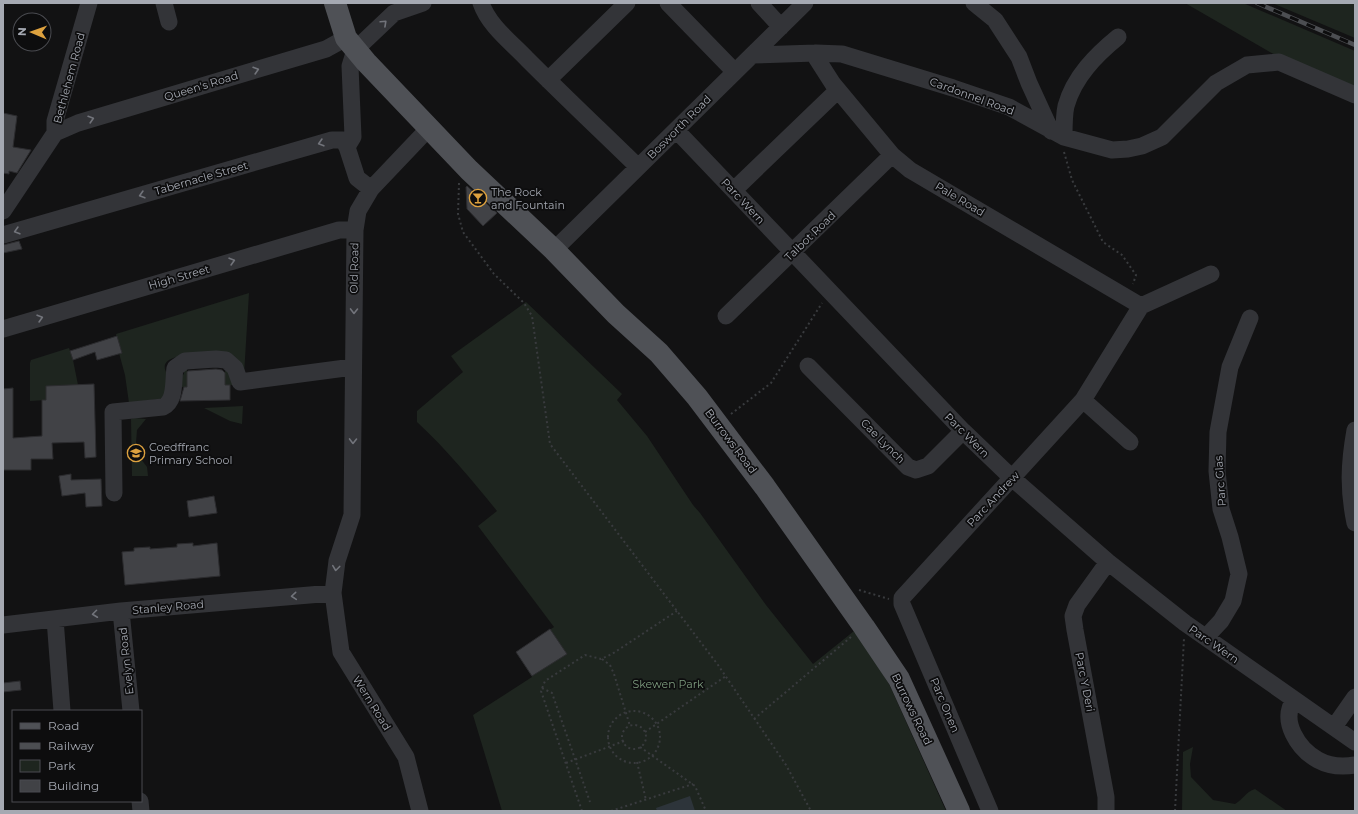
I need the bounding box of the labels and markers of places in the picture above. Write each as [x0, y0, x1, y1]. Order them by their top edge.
place label: The Rock and Fountain [491, 185, 565, 212]
bar icon: The Rock and Fountain [468, 188, 488, 208]
place label: Coedffranc Primary School [149, 440, 232, 467]
school or university icon: Coedffranc Primary School [126, 443, 146, 463]

